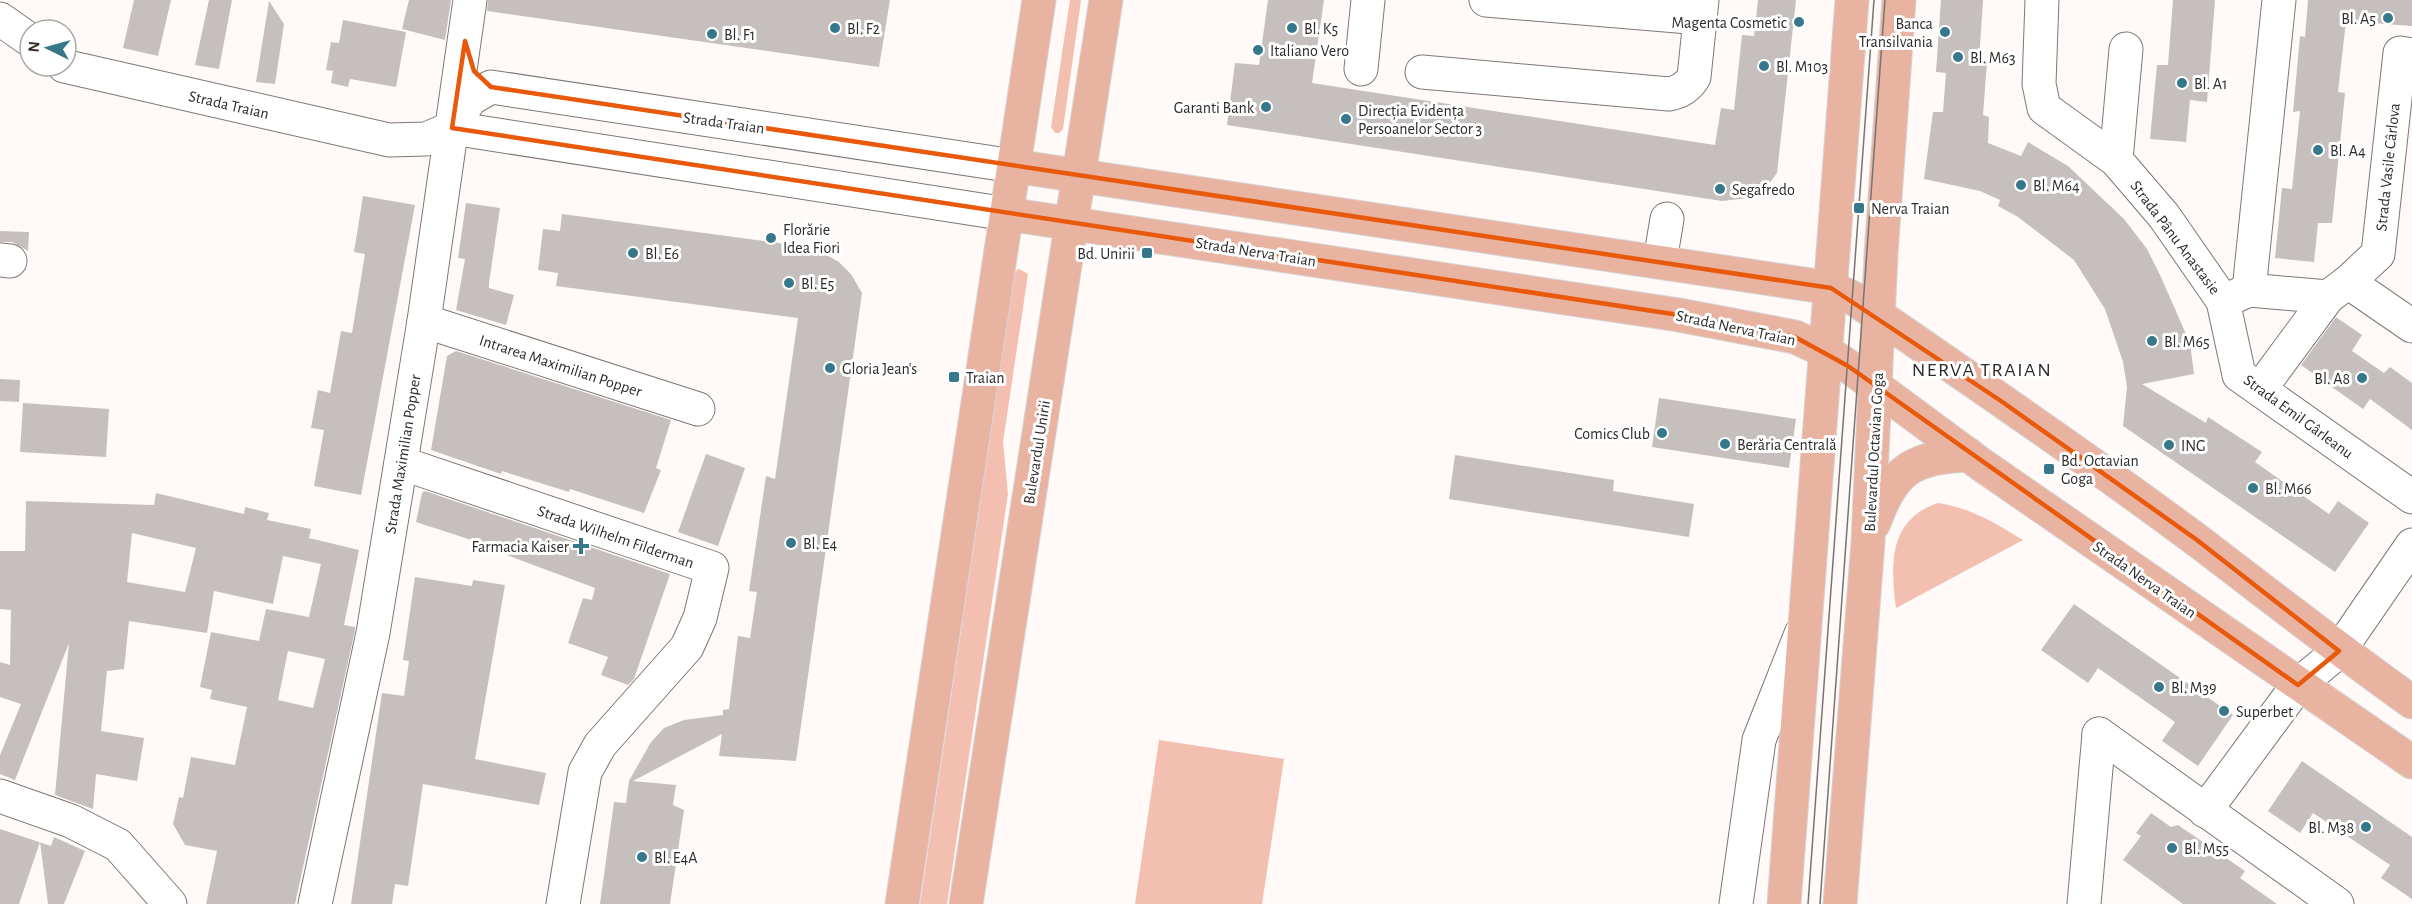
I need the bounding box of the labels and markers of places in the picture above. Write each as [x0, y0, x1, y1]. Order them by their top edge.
place label: Bl. A5 [2341, 11, 2376, 27]
marker: Bl. A5 [2381, 11, 2395, 25]
place label: Magenta Cosmetic [1671, 15, 1787, 31]
marker: Magenta Cosmetic [1792, 15, 1806, 29]
place label: Banca Transilvania [1859, 16, 1933, 50]
marker: Bl. F2 [828, 21, 842, 35]
place label: Bl. F2 [847, 21, 880, 37]
marker: Bl. K5 [1285, 21, 1299, 35]
place label: Bl. K5 [1304, 21, 1338, 37]
marker: Banca Transilvania [1938, 25, 1952, 39]
marker: Bl. F1 [705, 27, 719, 41]
place label: Bl. F1 [724, 27, 755, 43]
marker: Italiano Vero [1251, 43, 1265, 57]
place label: Italiano Vero [1270, 43, 1349, 59]
marker: Bl. M63 [1951, 50, 1965, 64]
place label: Bl. M63 [1970, 50, 2016, 66]
marker: Bl. M103 [1757, 59, 1771, 73]
place label: Bl. M103 [1776, 59, 1828, 75]
marker: Bl. A1 [2175, 76, 2189, 90]
place label: Bl. A1 [2194, 76, 2228, 92]
place label: Garanti Bank [1174, 100, 1255, 116]
marker: Garanti Bank [1259, 100, 1273, 114]
place label: Direcția Evidența Persoanelor Sector 3 [1358, 103, 1482, 137]
marker: Direcția Evidența Persoanelor Sector 3 [1339, 112, 1353, 126]
marker: Bl. A4 [2311, 143, 2325, 157]
place label: Bl. A4 [2330, 143, 2366, 159]
marker: Bl. M64 [2014, 178, 2028, 192]
place label: Bl. M64 [2033, 178, 2080, 194]
marker: Segafredo [1713, 182, 1727, 196]
place label: Segafredo [1732, 182, 1795, 198]
marker: Nerva Traian [1852, 201, 1866, 215]
place label: Nerva Traian [1871, 201, 1949, 217]
place label: Florărie Idea Fiori [783, 222, 840, 256]
marker: Florărie Idea Fiori [764, 231, 778, 245]
marker: Bl. E6 [626, 246, 640, 260]
place label: Bl. E6 [645, 246, 679, 262]
place label: Bd. Unirii [1077, 246, 1135, 262]
marker: Bd. Unirii [1140, 246, 1154, 260]
marker: Bl. E5 [782, 276, 796, 290]
place label: Bl. E5 [801, 276, 834, 292]
marker: Bl. M65 [2145, 334, 2159, 348]
place label: Bl. M65 [2164, 334, 2210, 350]
marker: Gloria Jean's [823, 361, 837, 375]
place label: Gloria Jean's [842, 361, 917, 377]
marker: Traian [947, 370, 961, 384]
place label: Traian [966, 370, 1005, 386]
place label: Bl. A8 [2314, 371, 2350, 387]
marker: Bl. A8 [2355, 371, 2369, 385]
place label: Comics Club [1574, 426, 1650, 442]
marker: Comics Club [1655, 426, 1669, 440]
marker: Berăria Centrală [1718, 437, 1732, 451]
place label: Berăria Centrală [1737, 437, 1837, 453]
marker: ING [2162, 438, 2176, 452]
place label: ING [2181, 438, 2206, 454]
place label: Bd. Octavian Goga [2061, 453, 2139, 487]
marker: Bd. Octavian Goga [2042, 462, 2056, 476]
marker: Bl. M66 [2246, 481, 2260, 495]
place label: Bl. M66 [2265, 481, 2312, 497]
marker: Bl. E4 [784, 536, 798, 550]
place label: Bl. E4 [803, 536, 838, 552]
place label: Farmacia Kaiser [472, 539, 570, 555]
marker: Farmacia Kaiser [574, 539, 588, 553]
marker: Bl. M39 [2152, 680, 2166, 694]
place label: Bl. M39 [2171, 680, 2217, 696]
marker: Superbet [2217, 704, 2231, 718]
place label: Superbet [2236, 704, 2293, 720]
place label: Bl. M38 [2308, 820, 2354, 836]
marker: Bl. M38 [2359, 820, 2373, 834]
marker: Bl. M55 [2165, 841, 2179, 855]
place label: Bl. M55 [2184, 841, 2229, 857]
marker: Bl. E4A [635, 850, 649, 864]
place label: Bl. E4A [654, 850, 698, 866]

